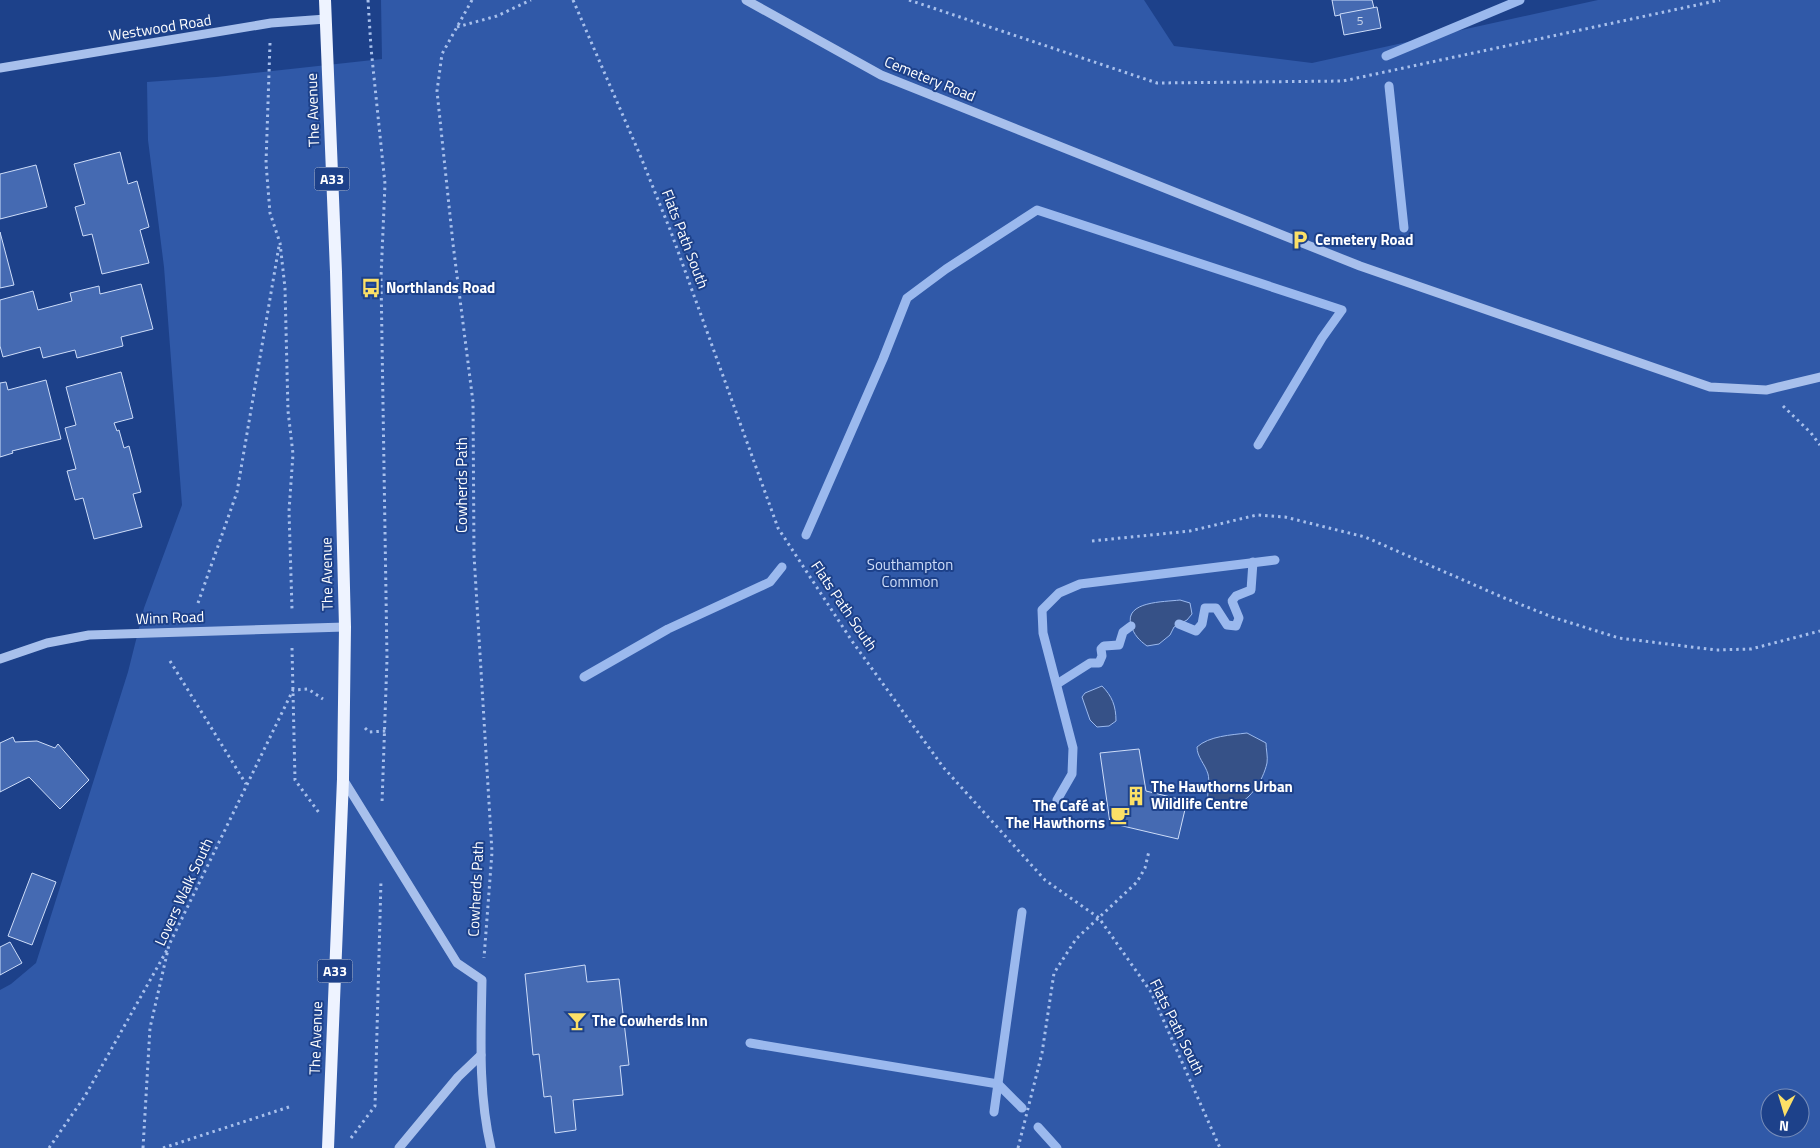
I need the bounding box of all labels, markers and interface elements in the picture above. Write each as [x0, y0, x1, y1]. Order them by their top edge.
street label: Westwood Road [107, 8, 213, 47]
house number: 5 [1357, 11, 1364, 30]
street label: Cemetery Road [881, 50, 979, 107]
street label: The Avenue [300, 73, 325, 147]
road number: A33 [314, 168, 350, 190]
street label: Flats Path South [656, 186, 715, 292]
place label: Cemetery Road [1315, 228, 1413, 251]
parking icon: Cemetery Road [1289, 229, 1311, 251]
place label: Northlands Road [386, 276, 495, 299]
bus stop icon: Northlands Road [360, 277, 382, 299]
street label: Cowherds Path [450, 437, 473, 533]
street label: The Avenue [314, 537, 339, 611]
park label: Southampton Common [867, 553, 953, 593]
street label: Flats Path South [806, 556, 883, 656]
street label: Winn Road [135, 605, 205, 630]
place label: The Hawthorns Urban Wildlife Centre [1151, 775, 1293, 815]
building icon: The Hawthorns Urban Wildlife Centre [1125, 785, 1147, 807]
place label: The Café at The Hawthorns [1006, 794, 1106, 834]
cafe icon: The Café at The Hawthorns [1109, 804, 1131, 826]
street label: Lovers Walk South [148, 834, 219, 950]
street label: Cowherds Path [462, 841, 489, 937]
road number: A33 [318, 959, 352, 982]
street label: Flats Path South [1144, 975, 1211, 1079]
street label: The Avenue [303, 1001, 328, 1075]
place label: The Cowherds Inn [592, 1009, 708, 1032]
bar icon: The Cowherds Inn [566, 1010, 588, 1032]
north arrow [1760, 1088, 1810, 1138]
text: N [1778, 1116, 1790, 1137]

